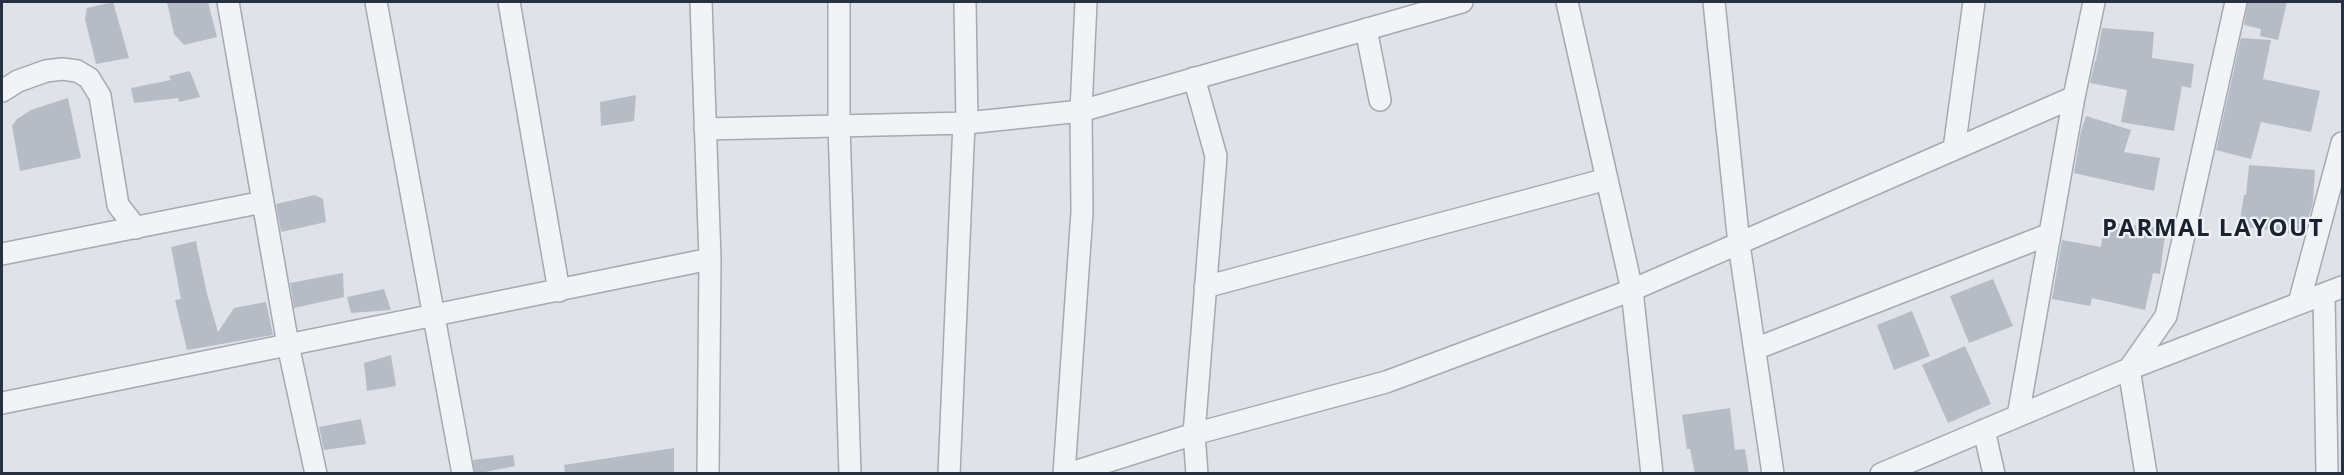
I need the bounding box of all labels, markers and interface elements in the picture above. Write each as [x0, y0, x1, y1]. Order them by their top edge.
district label: PARMAL LAYOUT [2102, 215, 2324, 243]

